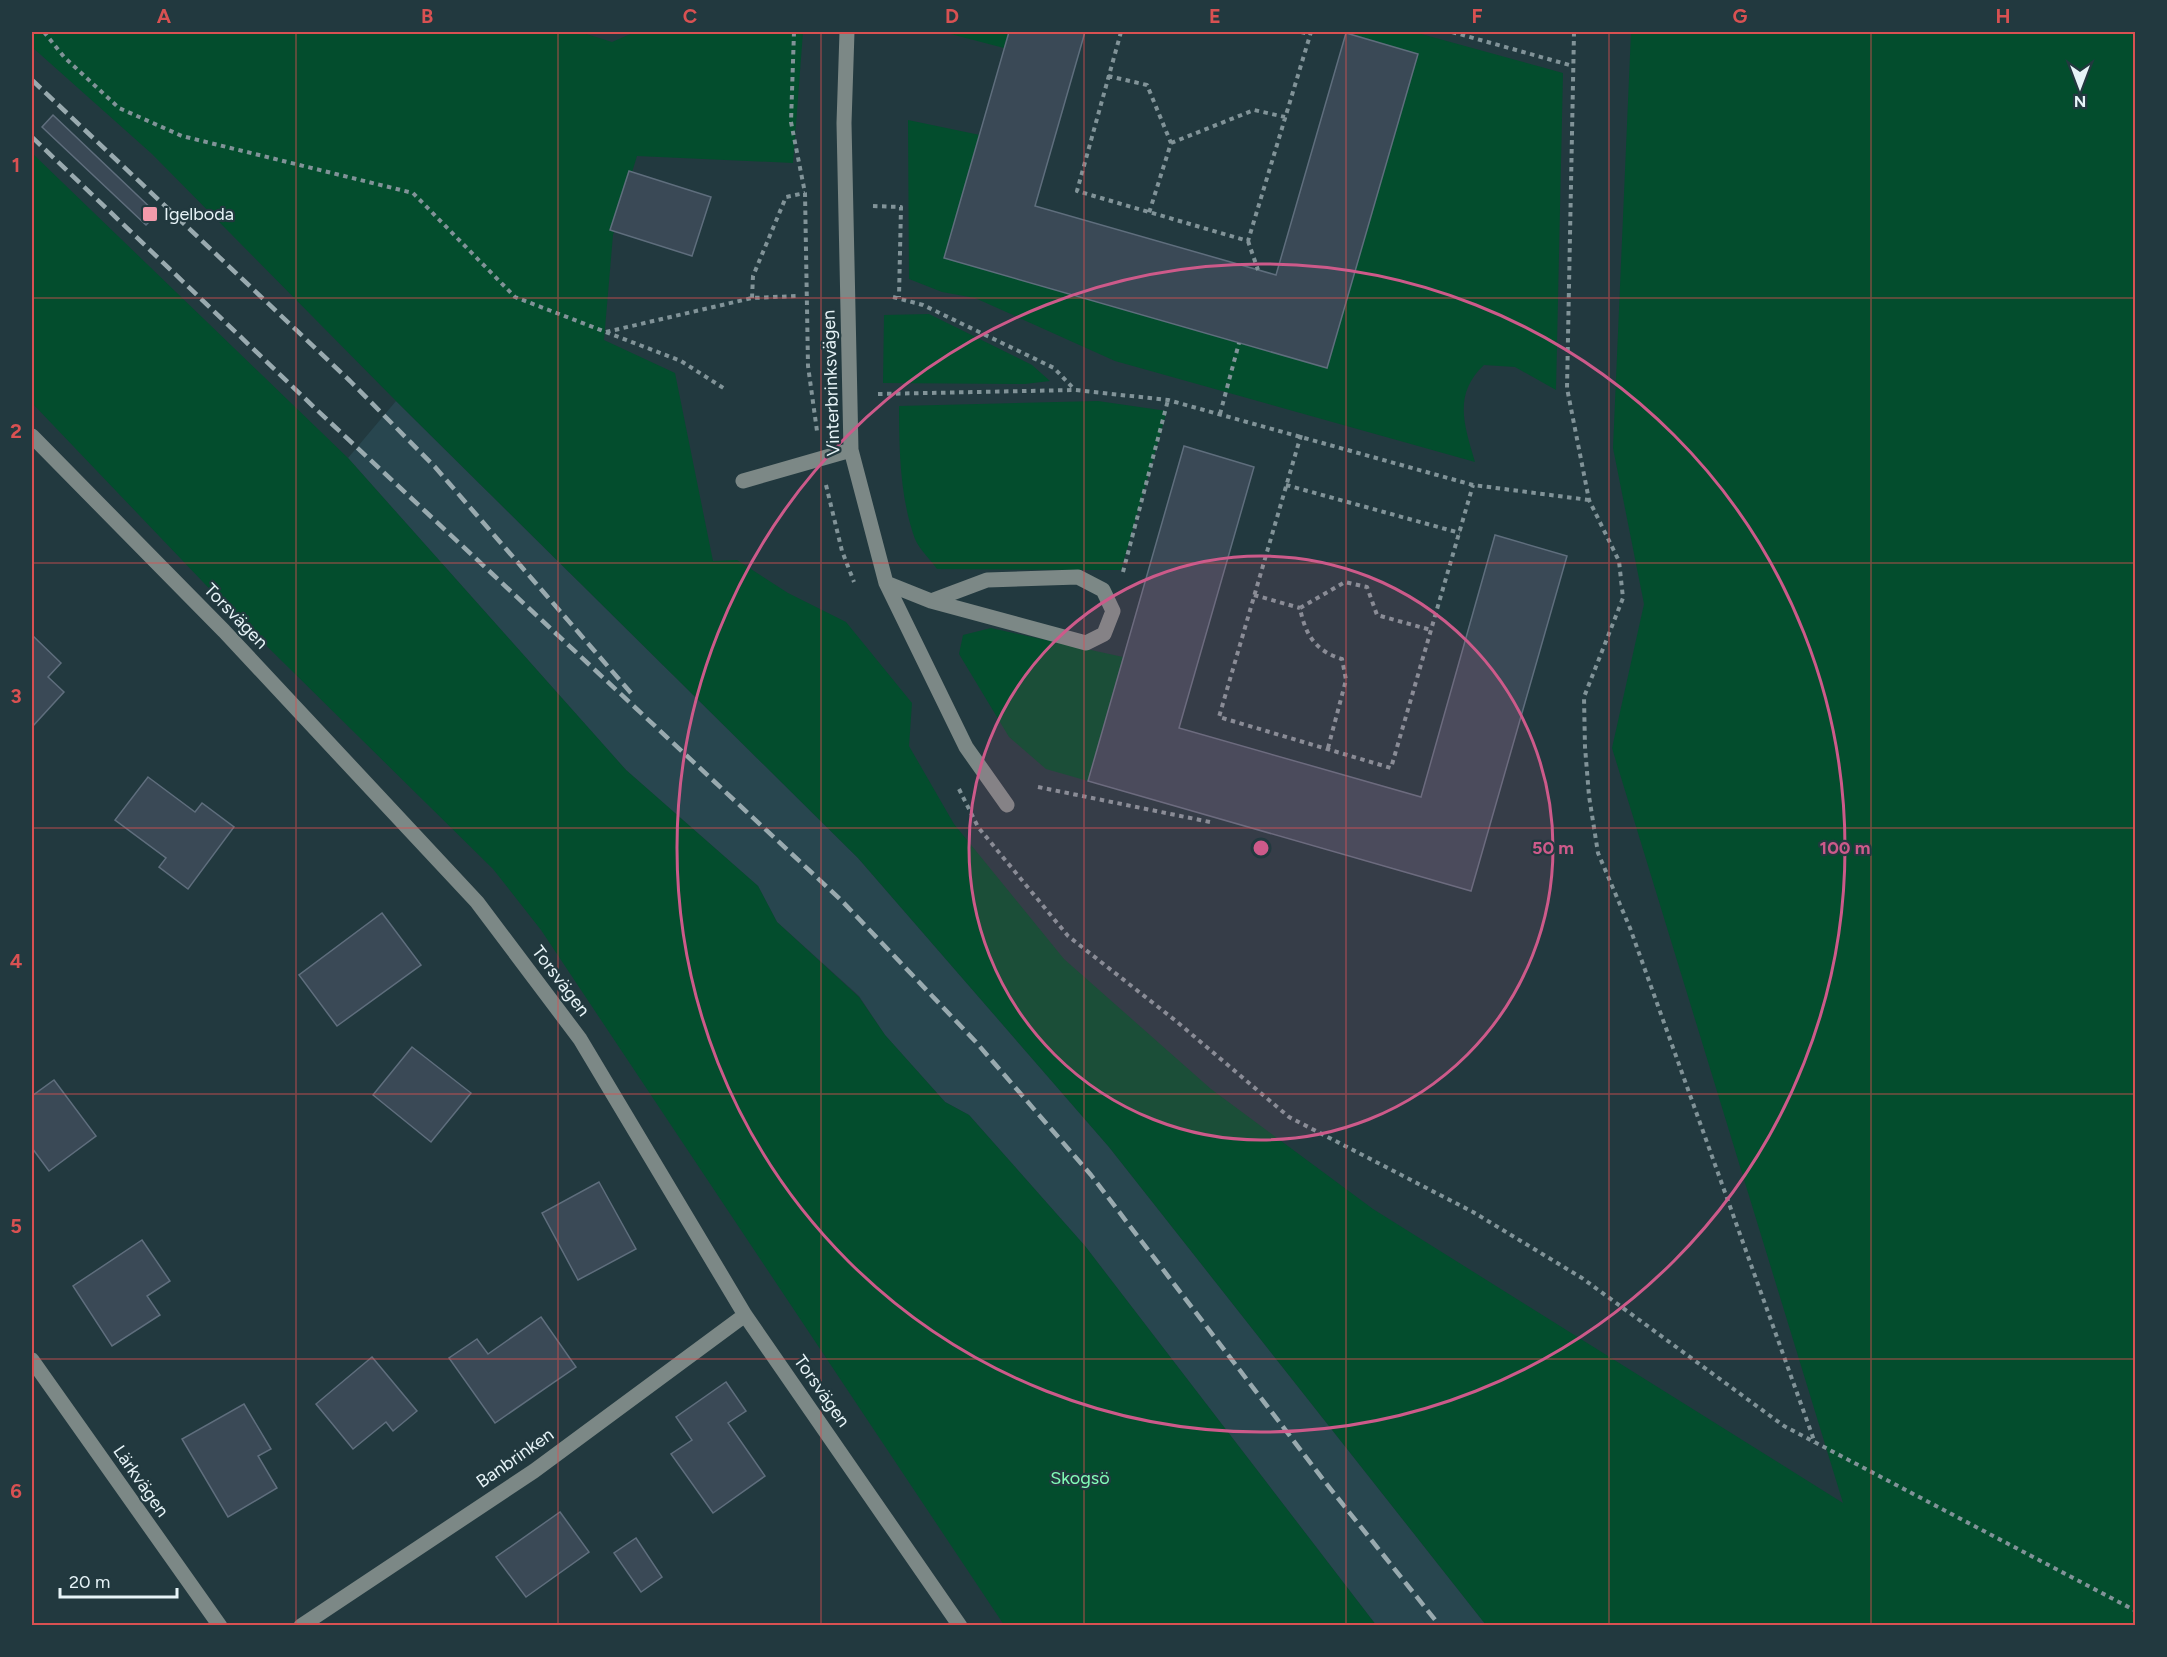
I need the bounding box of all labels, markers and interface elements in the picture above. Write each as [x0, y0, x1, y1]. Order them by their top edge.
text: A [157, 4, 172, 28]
text: B [421, 4, 433, 28]
text: C [683, 4, 697, 28]
text: D [945, 4, 959, 28]
text: E [1209, 4, 1221, 28]
text: F [1471, 4, 1483, 28]
text: G [1733, 4, 1748, 28]
text: H [1996, 4, 2011, 28]
north arrow [2050, 57, 2110, 117]
text: N [2074, 92, 2086, 111]
text: 1 [12, 153, 20, 177]
place label: Igelboda [164, 203, 234, 225]
marker: Igelboda [141, 205, 159, 223]
street label: Vinterbrinksvägen [817, 310, 845, 456]
text: 2 [10, 419, 22, 443]
street label: Torsvägen [199, 579, 273, 653]
text: 3 [10, 684, 22, 708]
text: 50 m [1532, 837, 1574, 859]
text: 100 m [1820, 837, 1870, 859]
centre of rings [1251, 838, 1271, 858]
street label: Torsvägen [527, 941, 595, 1021]
text: 4 [10, 949, 23, 973]
text: 5 [10, 1214, 22, 1238]
street label: Torsvägen [789, 1351, 855, 1431]
street label: Banbrinken [472, 1423, 558, 1493]
street label: Lärkvägen [108, 1441, 174, 1521]
park label: Skogsö [1050, 1467, 1110, 1489]
text: 6 [10, 1479, 22, 1503]
scale bar [60, 1561, 177, 1599]
text: 20 m [69, 1571, 110, 1593]

